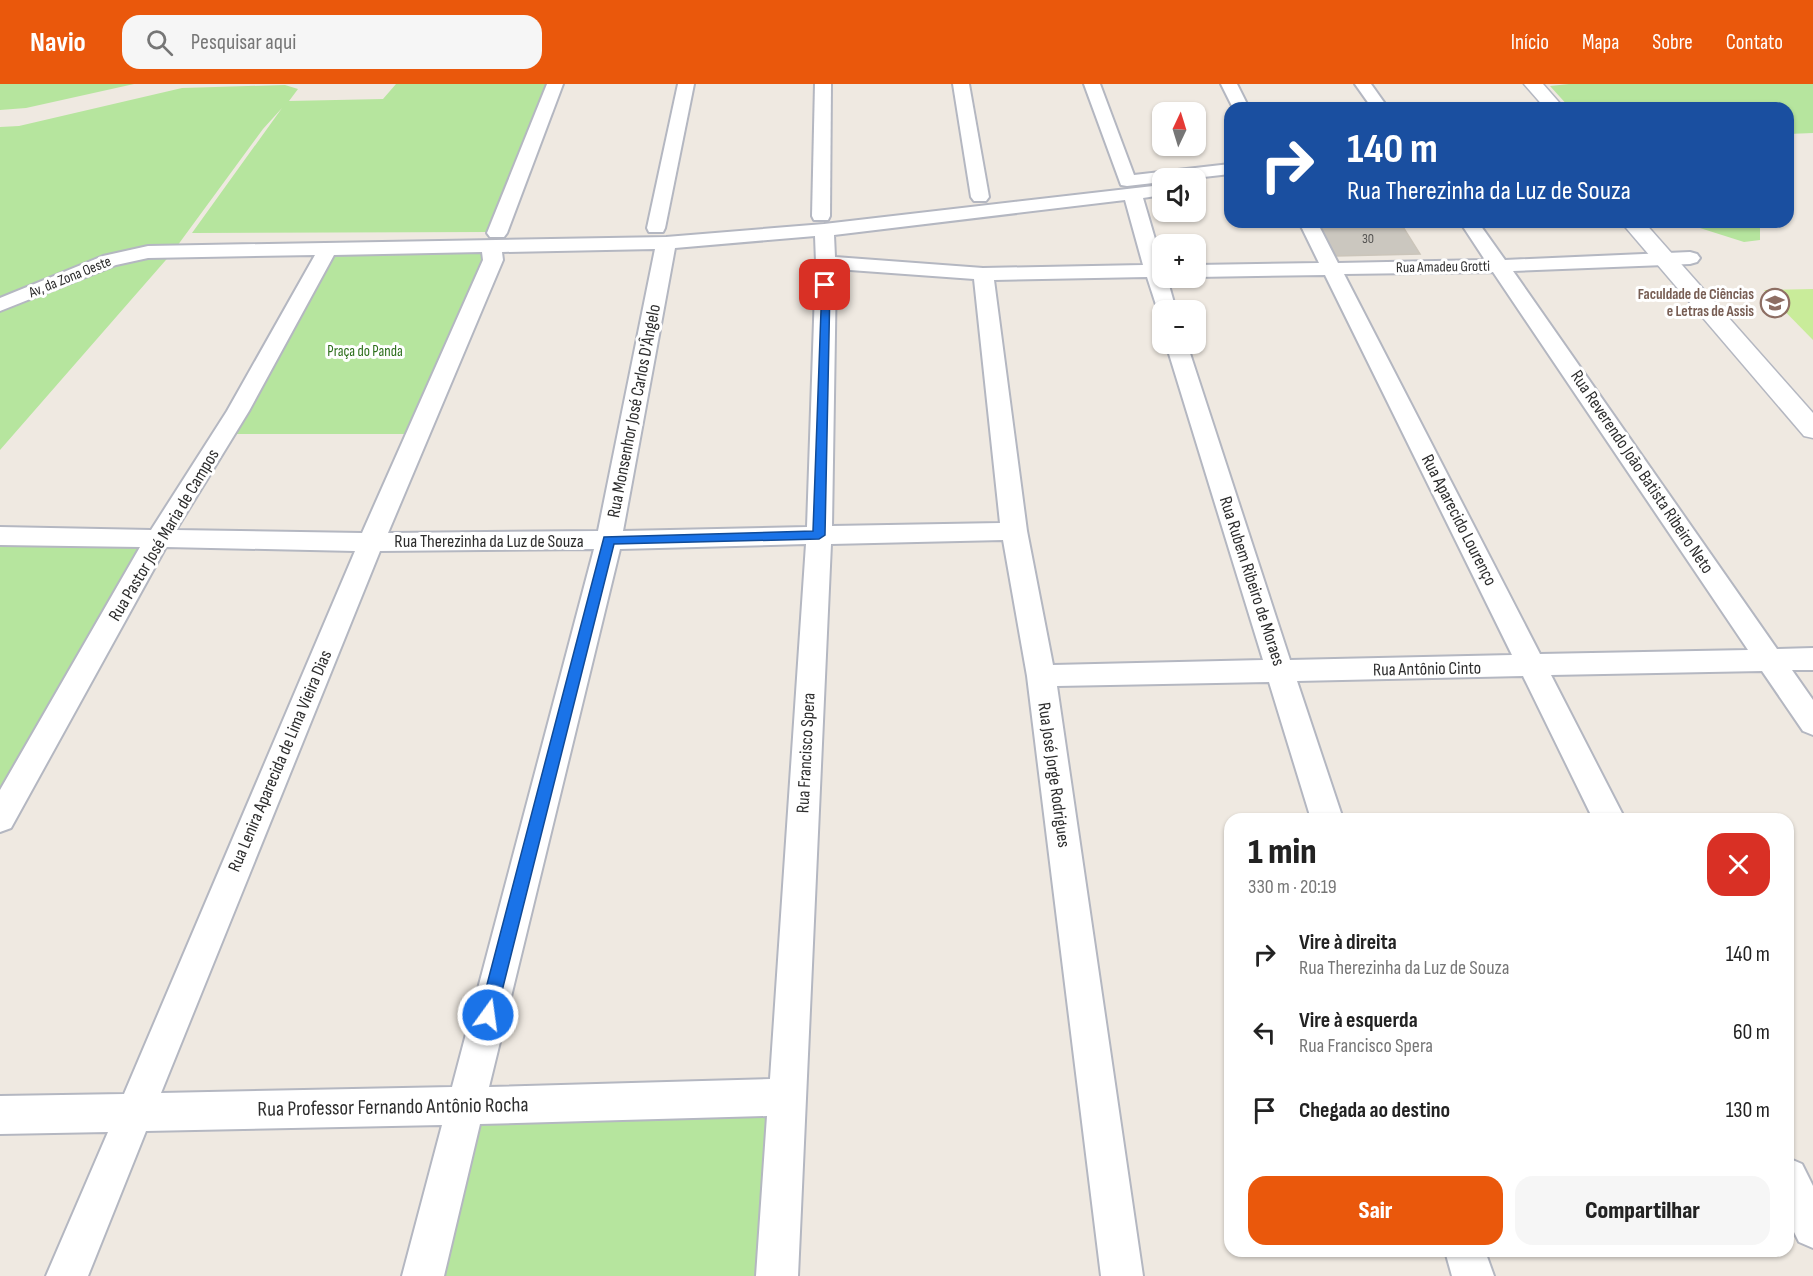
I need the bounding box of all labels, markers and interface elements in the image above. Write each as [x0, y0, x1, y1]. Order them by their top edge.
search box [122, 15, 542, 69]
text: Navio [30, 26, 86, 59]
icon: search [143, 26, 176, 59]
text: Pesquisar aqui [191, 29, 296, 56]
text: Início [1511, 30, 1549, 55]
text: Mapa [1582, 30, 1619, 55]
text: Sobre [1652, 30, 1693, 55]
text: Contato [1726, 30, 1783, 55]
north arrow [1152, 102, 1206, 156]
map controls [1152, 102, 1206, 354]
text: 140 m [1347, 124, 1438, 175]
icon: right [1248, 126, 1326, 204]
button: sound [1152, 168, 1206, 222]
text: Rua Therezinha da Luz de Souza [1347, 175, 1631, 207]
house number: 30 [1362, 230, 1374, 247]
button: + [1152, 234, 1206, 288]
street label: Av, da Zona Oeste [25, 252, 114, 303]
street label: Rua Amadeu Grotti [1396, 257, 1490, 277]
pin [799, 259, 850, 310]
icon: arrive [808, 268, 841, 301]
place label: Faculdade de Ciências e Letras de Assis [1638, 285, 1754, 321]
school or university icon: Faculdade de Ciências e Letras de Assis [1759, 287, 1791, 319]
button: − [1152, 300, 1206, 354]
street label: Rua Monsenhor José Carlos D'Ângelo [603, 302, 665, 520]
park label: Praça do Panda [327, 342, 403, 361]
street label: Rua Reverendo João Batista Ribeiro Neto [1566, 366, 1718, 578]
street label: Rua Pastor José Maria de Campos [104, 445, 224, 625]
street label: Rua Aparecido Lourenço [1417, 451, 1501, 589]
street label: Rua Rubem Ribeiro de Moraes [1215, 494, 1289, 668]
street label: Rua Therezinha da Luz de Souza [394, 531, 584, 552]
street label: Rua Lenira Aparecida de Lima Vieira Dias [224, 647, 336, 875]
street label: Rua Antônio Cinto [1373, 658, 1481, 680]
street label: Rua Francisco Spera [792, 692, 820, 814]
street label: Rua José Jorge Rodrigues [1033, 701, 1075, 849]
text: 1 min [1248, 831, 1316, 874]
button: close [1707, 833, 1770, 896]
text: 330 m · 20:19 [1248, 875, 1337, 899]
text: Vire à direita [1299, 929, 1397, 956]
icon: right [1248, 938, 1281, 971]
text: 140 m [1726, 941, 1770, 968]
text: Rua Therezinha da Luz de Souza [1299, 956, 1509, 980]
position arrow [456, 983, 520, 1047]
text: Vire à esquerda [1299, 1007, 1418, 1034]
icon: left [1248, 1016, 1281, 1049]
text: 60 m [1733, 1019, 1770, 1046]
text: Rua Francisco Spera [1299, 1034, 1433, 1058]
street label: Rua Professor Fernando Antônio Rocha [257, 1092, 529, 1122]
icon: arrive [1248, 1094, 1281, 1127]
text: Chegada ao destino [1299, 1097, 1450, 1124]
text: 130 m [1726, 1097, 1770, 1124]
button: Sair [1248, 1176, 1503, 1245]
button: Compartilhar [1515, 1176, 1770, 1245]

